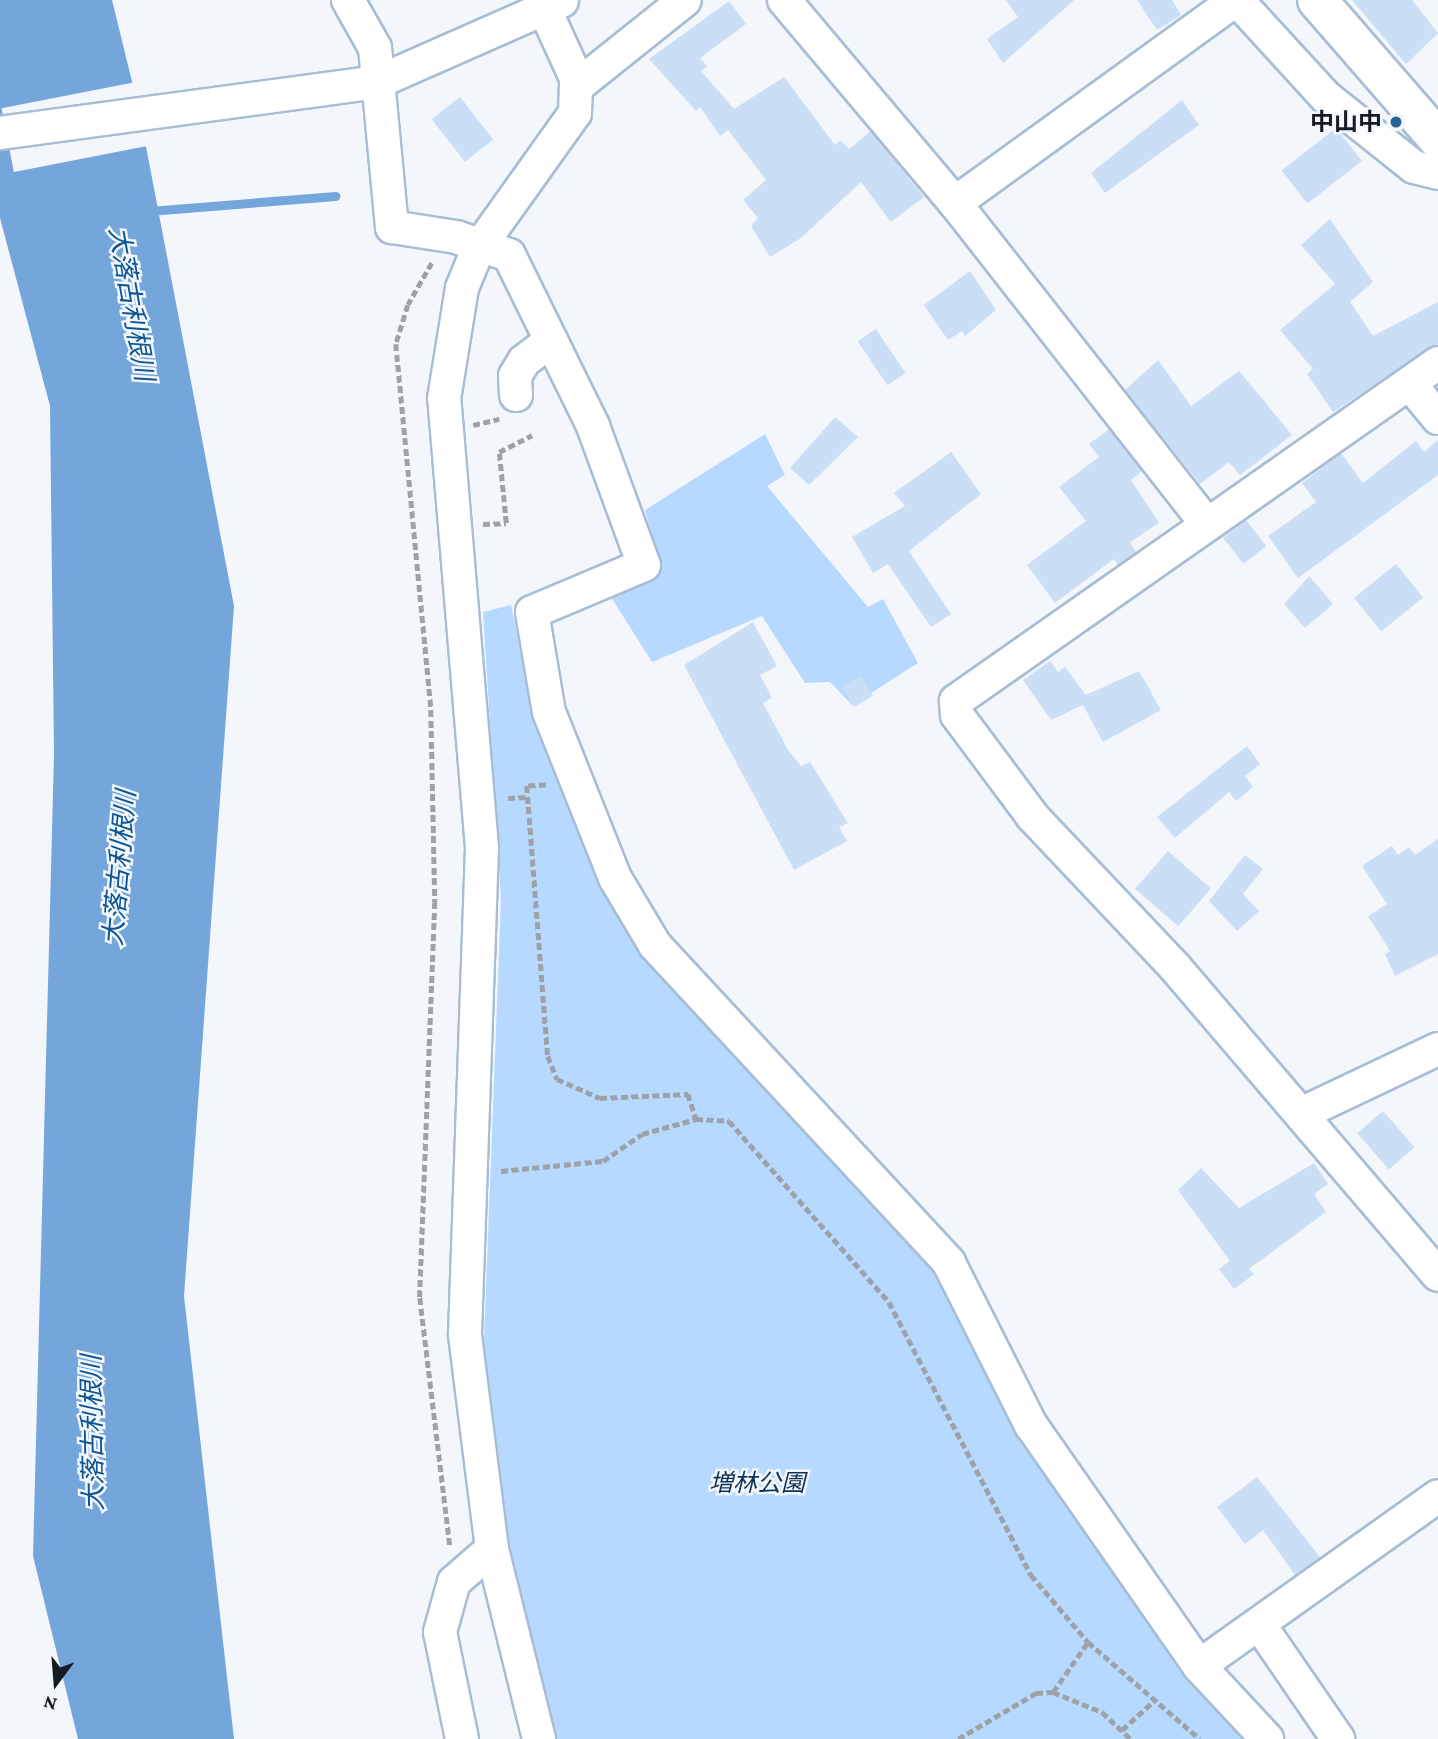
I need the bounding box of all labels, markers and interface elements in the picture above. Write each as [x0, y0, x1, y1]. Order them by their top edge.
place label: 中山中 [1310, 108, 1382, 136]
marker: 中山中 [1388, 114, 1404, 130]
water label: 大落古利根川 [102, 224, 160, 384]
water label: 大落古利根川 [98, 789, 142, 947]
water label: 大落古利根川 [76, 1355, 110, 1511]
park label: 増林公園 [709, 1469, 805, 1497]
north arrow [21, 1648, 91, 1718]
text: N [41, 1692, 59, 1716]

